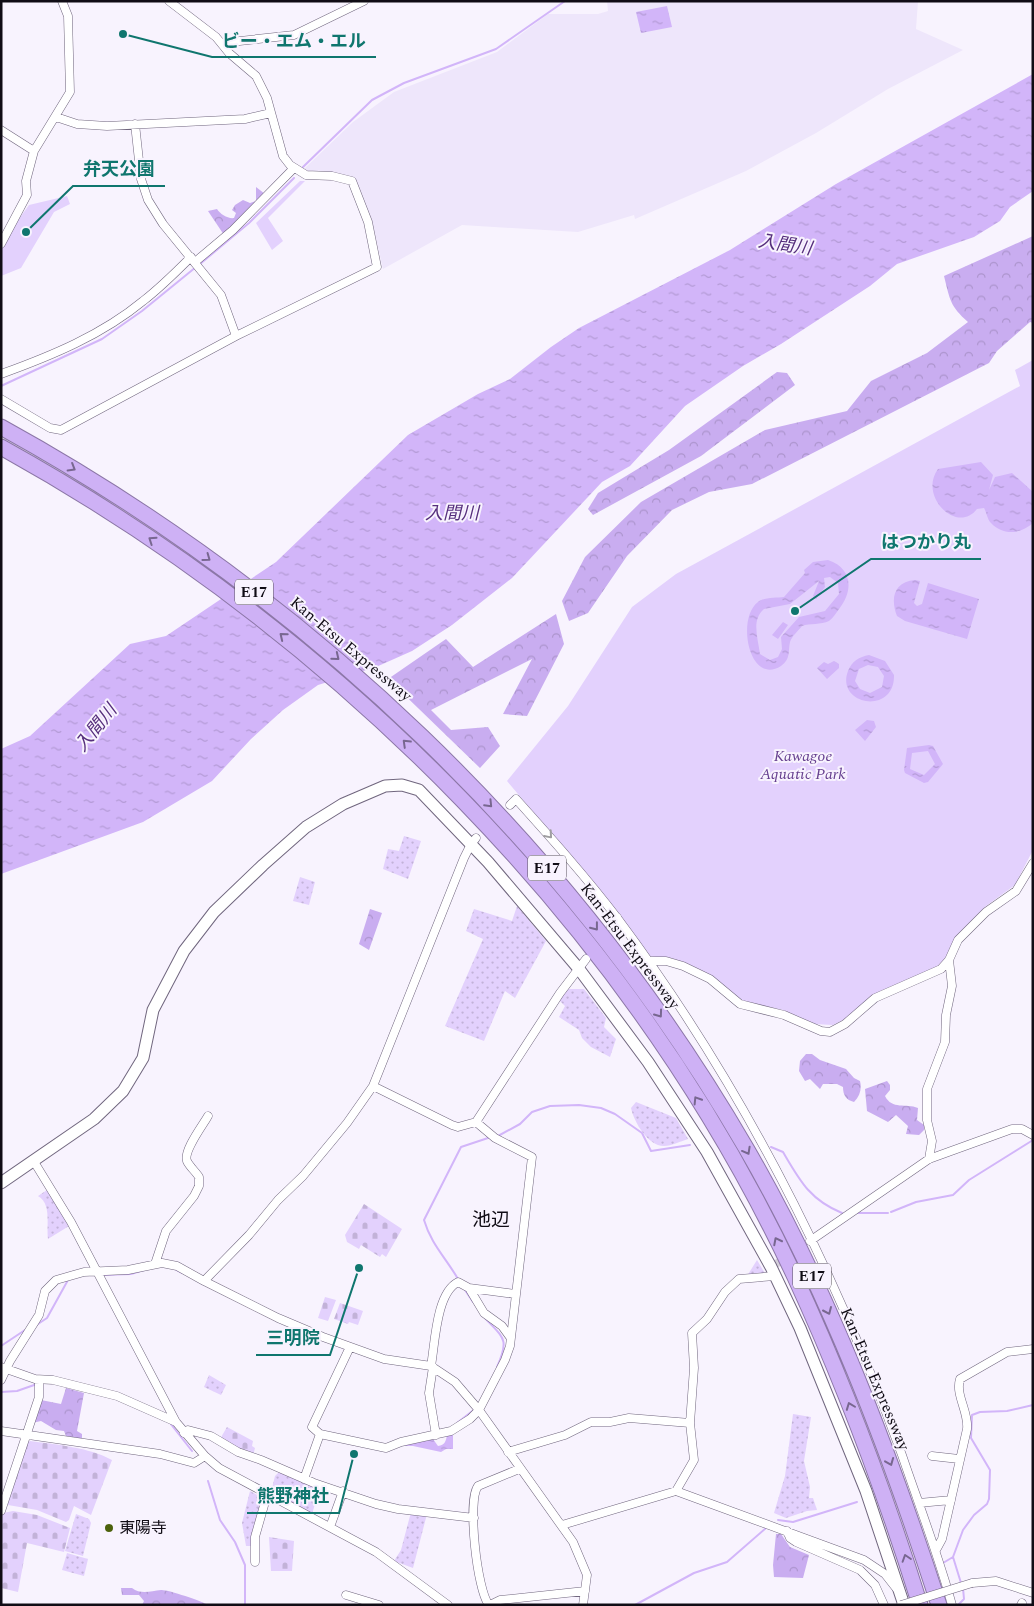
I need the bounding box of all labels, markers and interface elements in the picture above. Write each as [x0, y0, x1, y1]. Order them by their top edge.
callout: ビー・エム・エル [212, 24, 376, 57]
text: ビー・エム・エル [222, 28, 366, 55]
callout: 弁天公園 [73, 153, 165, 186]
text: 弁天公園 [83, 156, 155, 183]
water label: 入間川 [756, 227, 816, 263]
one-way arrow [66, 462, 75, 472]
water label: 入間川 [425, 500, 481, 527]
callout: はつかり丸 [871, 526, 981, 559]
text: はつかり丸 [881, 529, 971, 556]
one-way arrow [148, 537, 158, 546]
one-way arrow [201, 552, 211, 561]
road number: E17 [235, 580, 273, 604]
street label: Kan-Etsu Expressway [285, 591, 418, 708]
one-way arrow [280, 632, 289, 641]
one-way arrow [330, 651, 339, 659]
water label: 入間川 [69, 697, 125, 757]
one-way arrow [402, 740, 411, 749]
park label: Kawagoe Aquatic Park [759, 744, 846, 786]
one-way arrow [483, 798, 492, 807]
one-way arrow [543, 830, 552, 839]
road number: E17 [528, 856, 566, 880]
street label: Kan-Etsu Expressway [574, 878, 686, 1015]
one-way arrow [589, 922, 598, 931]
one-way arrow [653, 1008, 662, 1018]
one-way arrow [693, 1096, 703, 1105]
one-way arrow [741, 1145, 751, 1154]
district label: 池辺 [472, 1206, 510, 1235]
one-way arrow [773, 1237, 783, 1246]
road number: E17 [793, 1264, 831, 1288]
street label: Kan-Etsu Expressway [834, 1304, 916, 1455]
one-way arrow [821, 1306, 832, 1315]
callout: 三明院 [256, 1322, 330, 1355]
text: 三明院 [266, 1325, 320, 1352]
one-way arrow [846, 1402, 856, 1410]
one-way arrow [884, 1457, 894, 1465]
callout: 熊野神社 [247, 1480, 339, 1513]
text: 熊野神社 [257, 1483, 329, 1510]
place label: 東陽寺 [119, 1516, 167, 1540]
marker: 東陽寺 [103, 1522, 115, 1534]
one-way arrow [901, 1555, 911, 1563]

